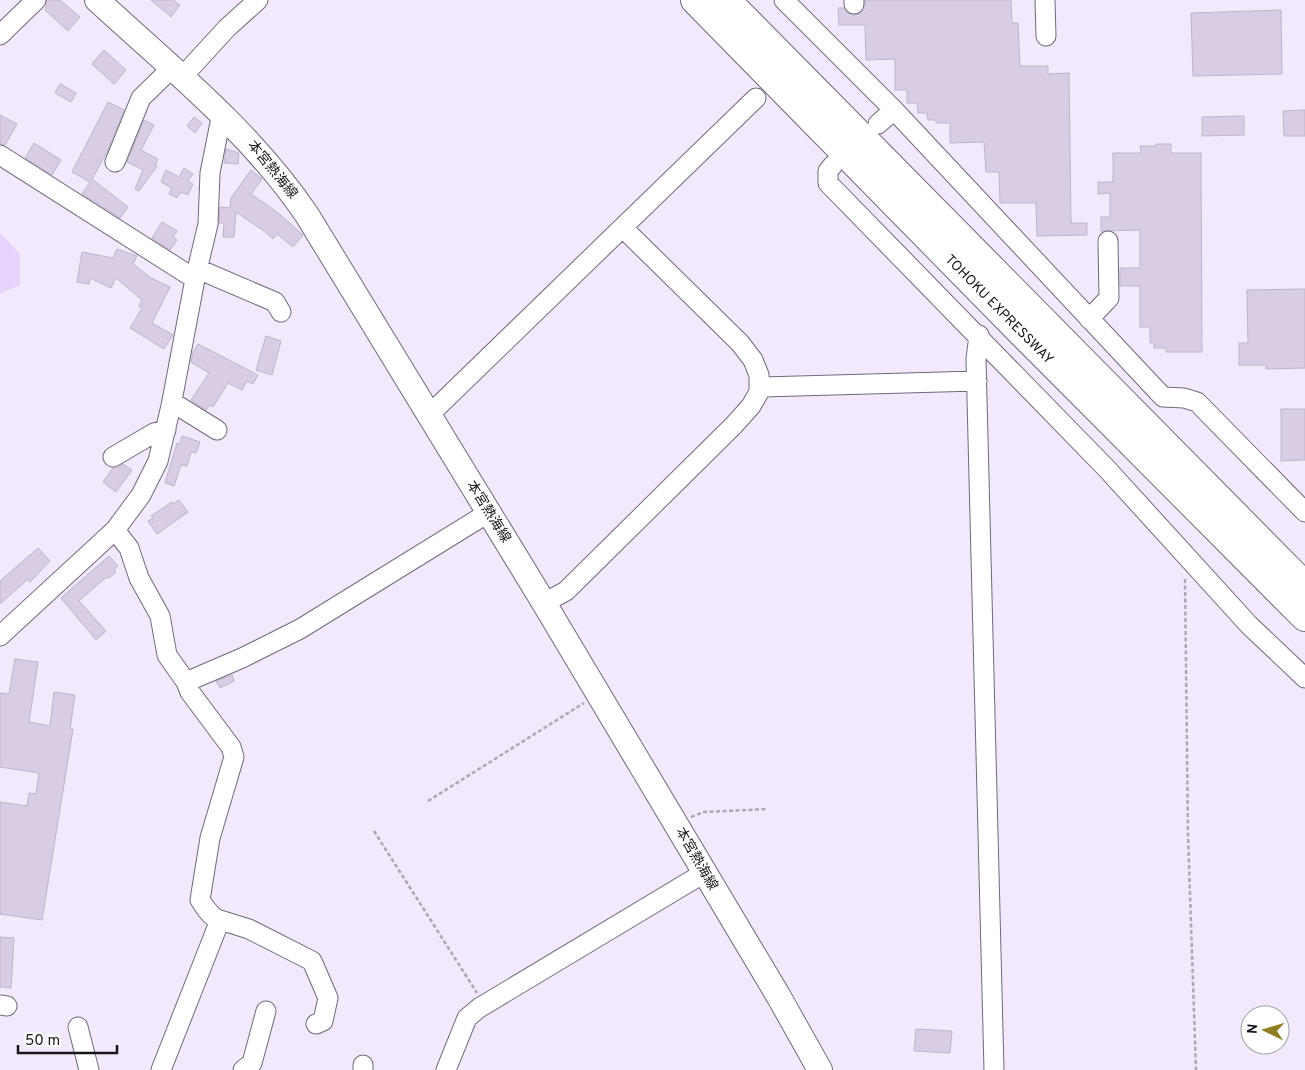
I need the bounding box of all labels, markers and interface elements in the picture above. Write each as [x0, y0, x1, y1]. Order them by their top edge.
street label: 本宮熱海線 [243, 137, 301, 203]
street label: TOHOKU EXPRESSWAY [941, 251, 1057, 368]
street label: 本宮熱海線 [462, 477, 515, 546]
street label: 本宮熱海線 [671, 824, 722, 894]
north arrow [1240, 1005, 1290, 1055]
scale bar [18, 1022, 116, 1054]
text: N [1245, 1023, 1262, 1035]
text: 50 m [25, 1032, 60, 1051]

